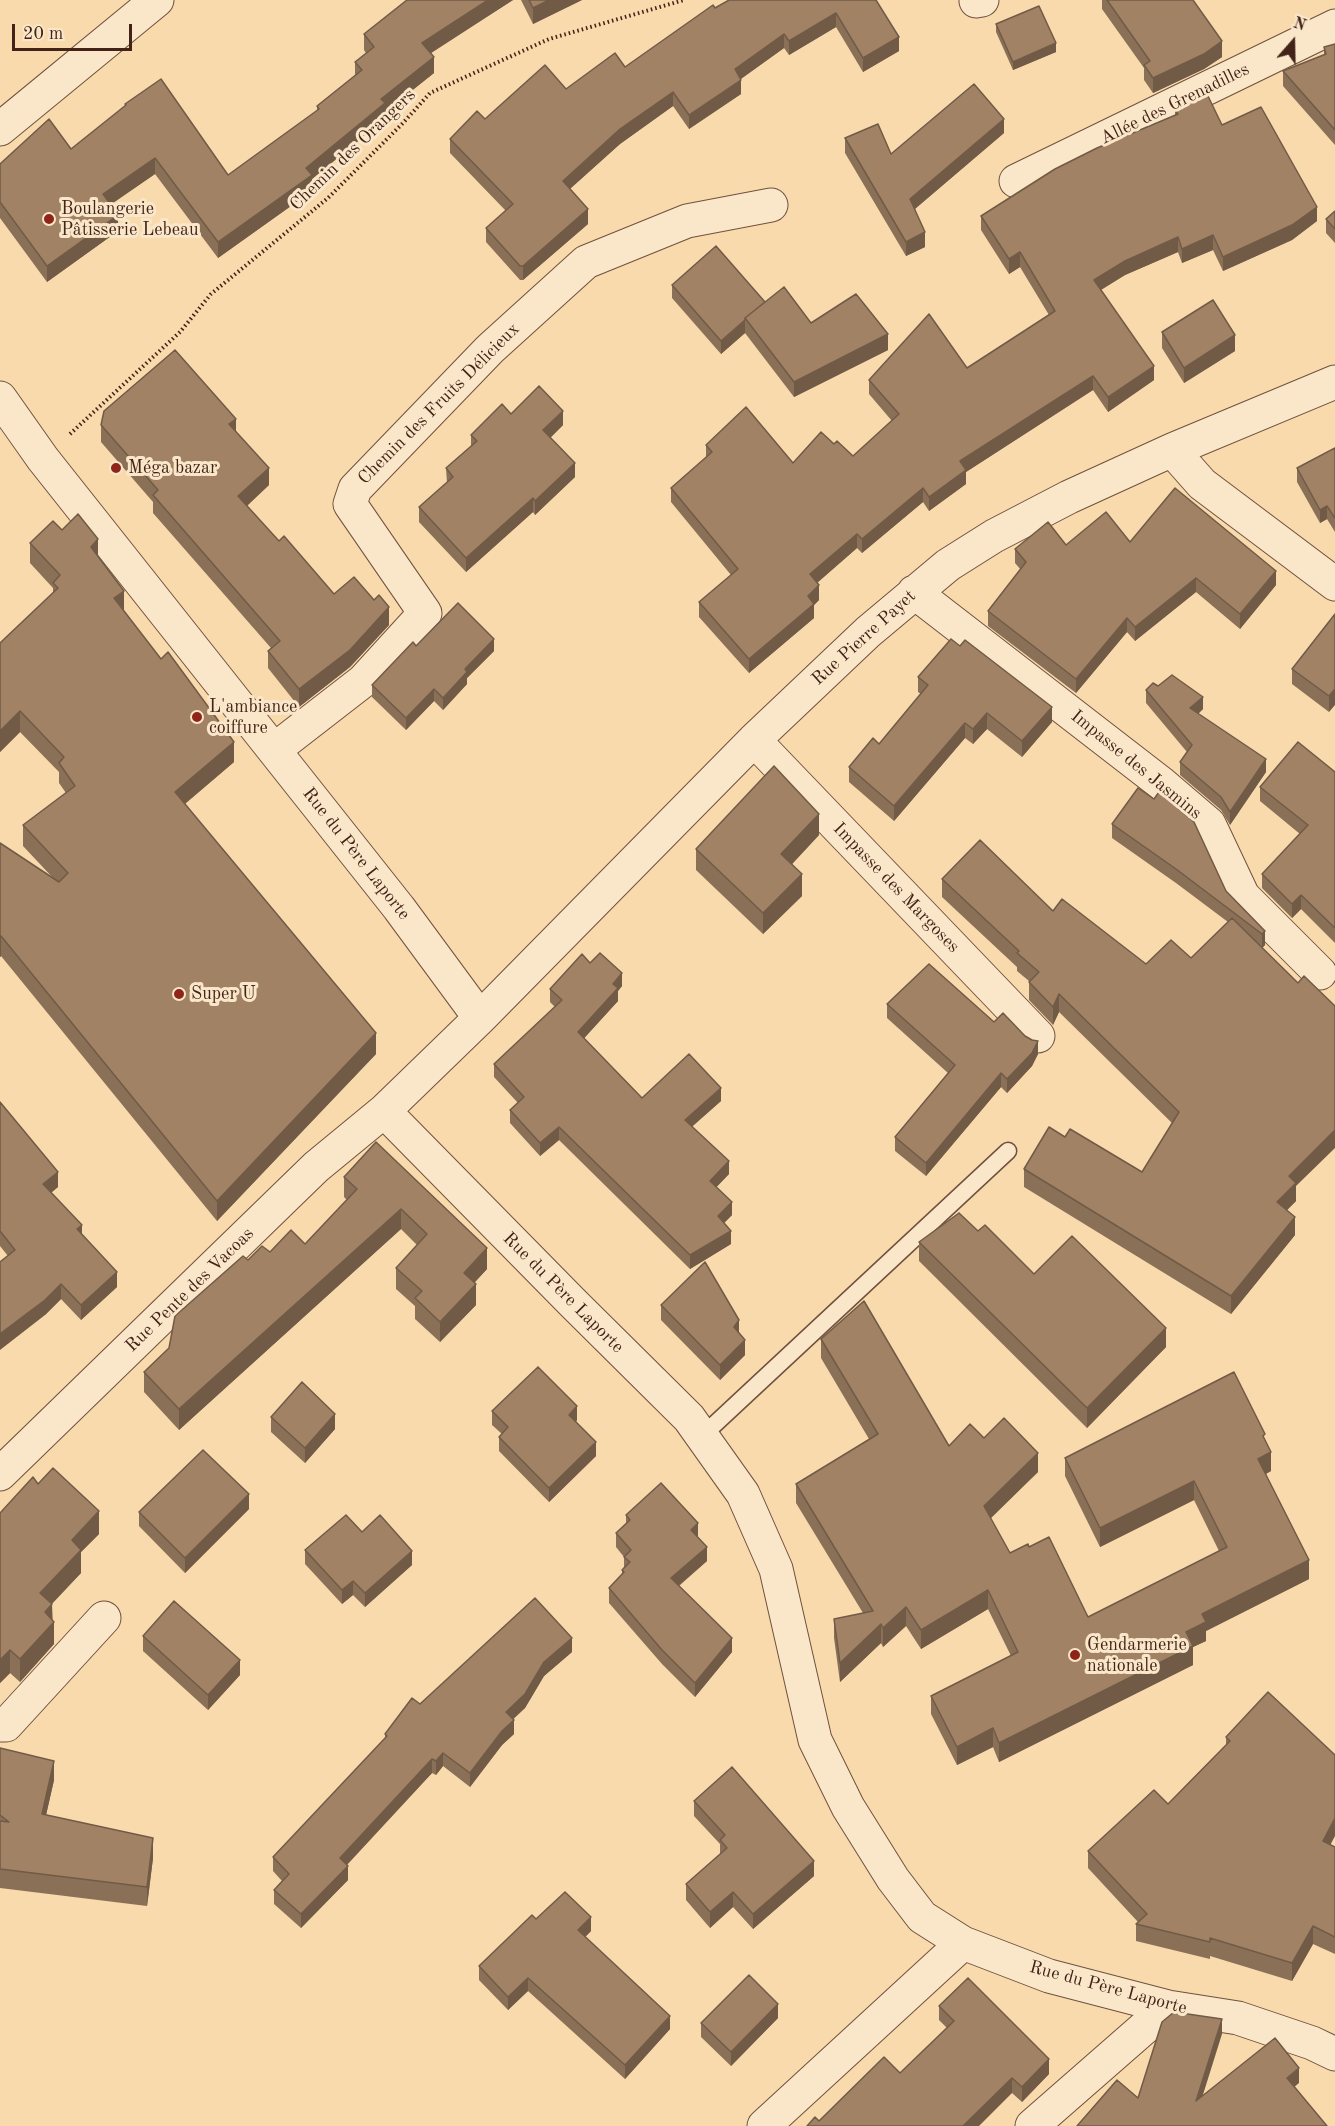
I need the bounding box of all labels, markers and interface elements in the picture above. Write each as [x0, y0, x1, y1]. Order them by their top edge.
scale bar [15, 12, 135, 50]
north arrow [1263, 12, 1323, 72]
text: N [1291, 15, 1308, 35]
text: 20 m [23, 25, 63, 43]
street label: Allée des Grenadilles [1097, 59, 1253, 149]
street label: Chemin des Orangers [286, 84, 420, 216]
place label: Boulangerie Pâtisserie Lebeau [61, 198, 199, 240]
marker: Boulangerie Pâtisserie Lebeau [42, 212, 56, 226]
street label: Chemin des Fruits Délicieux [354, 319, 524, 489]
place label: Méga bazar [128, 457, 217, 479]
marker: Méga bazar [109, 461, 123, 475]
street label: Rue Pierre Payet [808, 586, 920, 690]
place label: L'ambiance coiffure [209, 696, 297, 738]
street label: Impasse des Jasmins [1066, 706, 1206, 824]
marker: L'ambiance coiffure [190, 710, 204, 724]
street label: Rue du Père Laporte [298, 783, 414, 925]
street label: Impasse des Margoses [828, 818, 964, 958]
place label: Super U [191, 983, 256, 1005]
marker: Super U [172, 987, 186, 1001]
street label: Rue Pente des Vacoas [121, 1223, 259, 1357]
street label: Rue du Père Laporte [498, 1228, 628, 1358]
place label: Gendarmerie nationale [1087, 1634, 1187, 1676]
marker: Gendarmerie nationale [1068, 1648, 1082, 1662]
street label: Rue du Père Laporte [1027, 1957, 1189, 2019]

